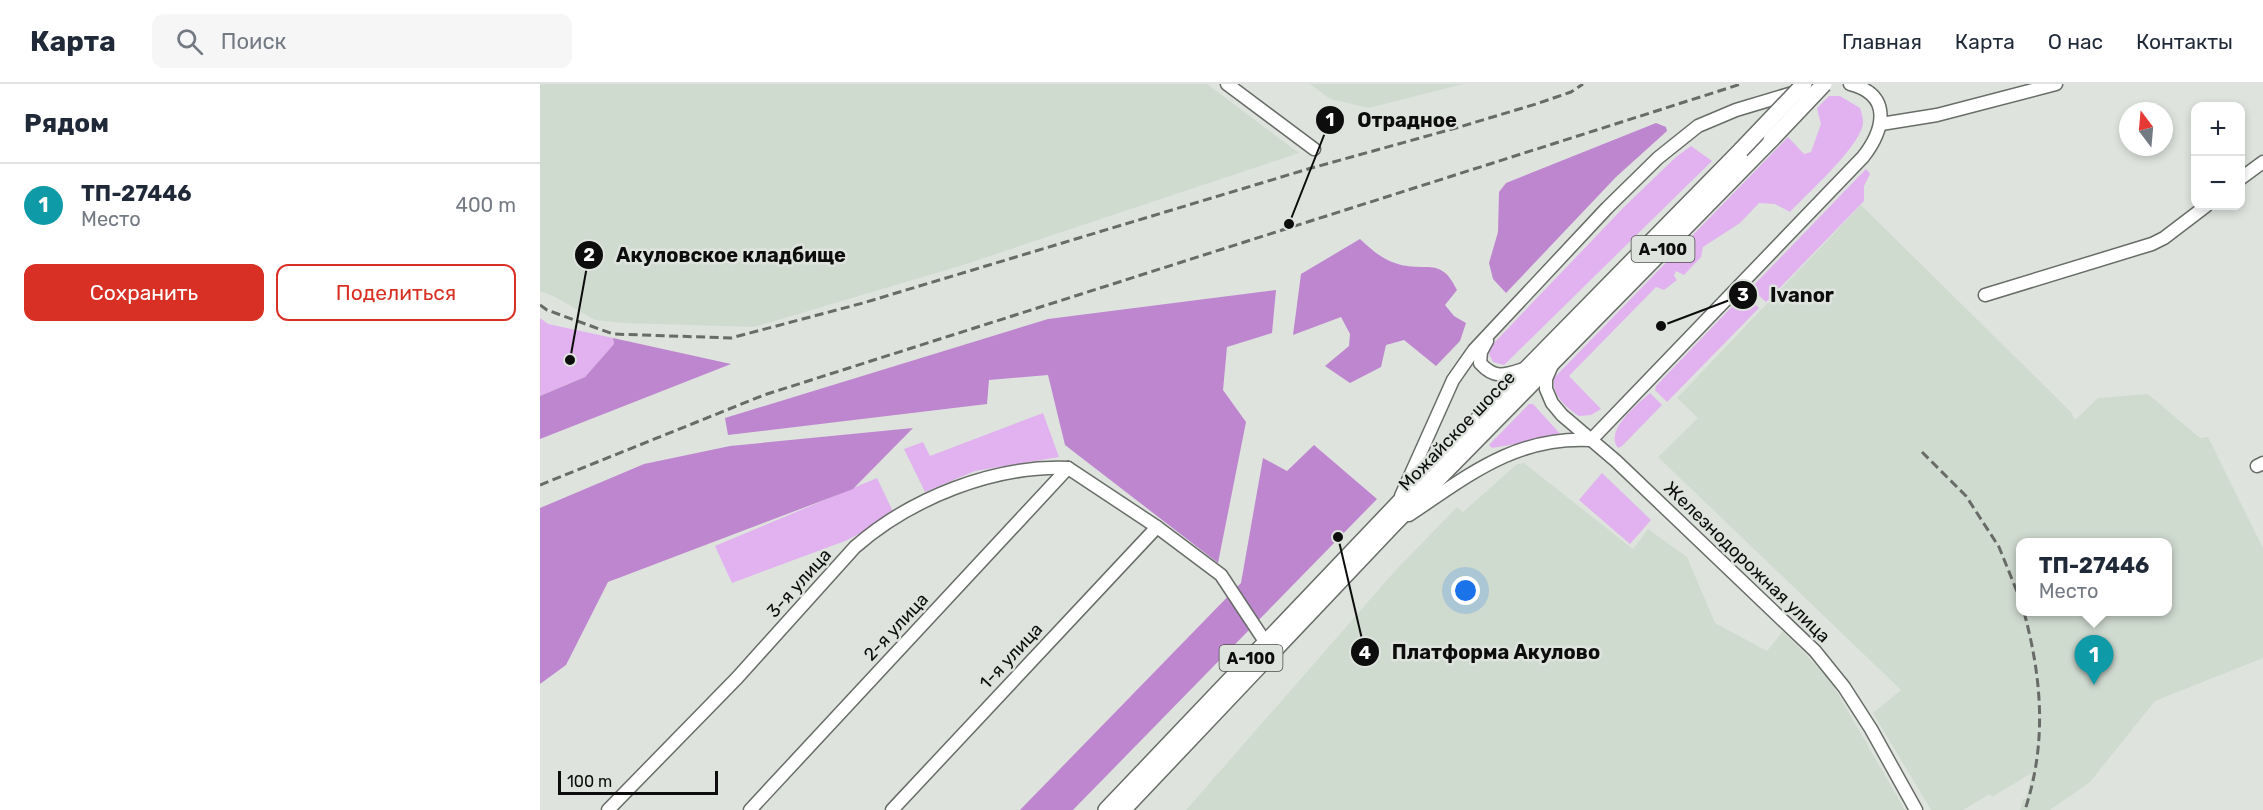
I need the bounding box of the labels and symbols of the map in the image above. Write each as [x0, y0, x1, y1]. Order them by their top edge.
callout: Отрадное [1315, 101, 1469, 139]
north arrow [2119, 102, 2173, 156]
text: Отрадное [1357, 108, 1457, 132]
text: 1 [1326, 109, 1334, 131]
callout: Акуловское кладбище [574, 236, 858, 274]
road number: А-100 [1632, 236, 1694, 262]
text: Акуловское кладбище [616, 243, 846, 267]
text: 2 [583, 244, 595, 266]
callout: Ivanor [1728, 276, 1845, 314]
text: Ivanor [1770, 283, 1834, 307]
text: 3 [1737, 284, 1749, 306]
street label: Можайское шоссе [1394, 366, 1520, 496]
street label: Железнодорожная улица [1659, 477, 1835, 647]
street label: 3-я улица [762, 544, 836, 622]
your location [1451, 576, 1480, 605]
street label: 2-я улица [859, 588, 933, 666]
street label: 1-я улица [975, 618, 1047, 694]
callout: Платформа Акулово [1350, 633, 1613, 671]
pin: 1 [2074, 636, 2114, 685]
text: Платформа Акулово [1392, 640, 1600, 664]
text: 4 [1359, 642, 1371, 664]
road number: А-100 [1220, 645, 1282, 671]
scale bar [558, 768, 718, 796]

